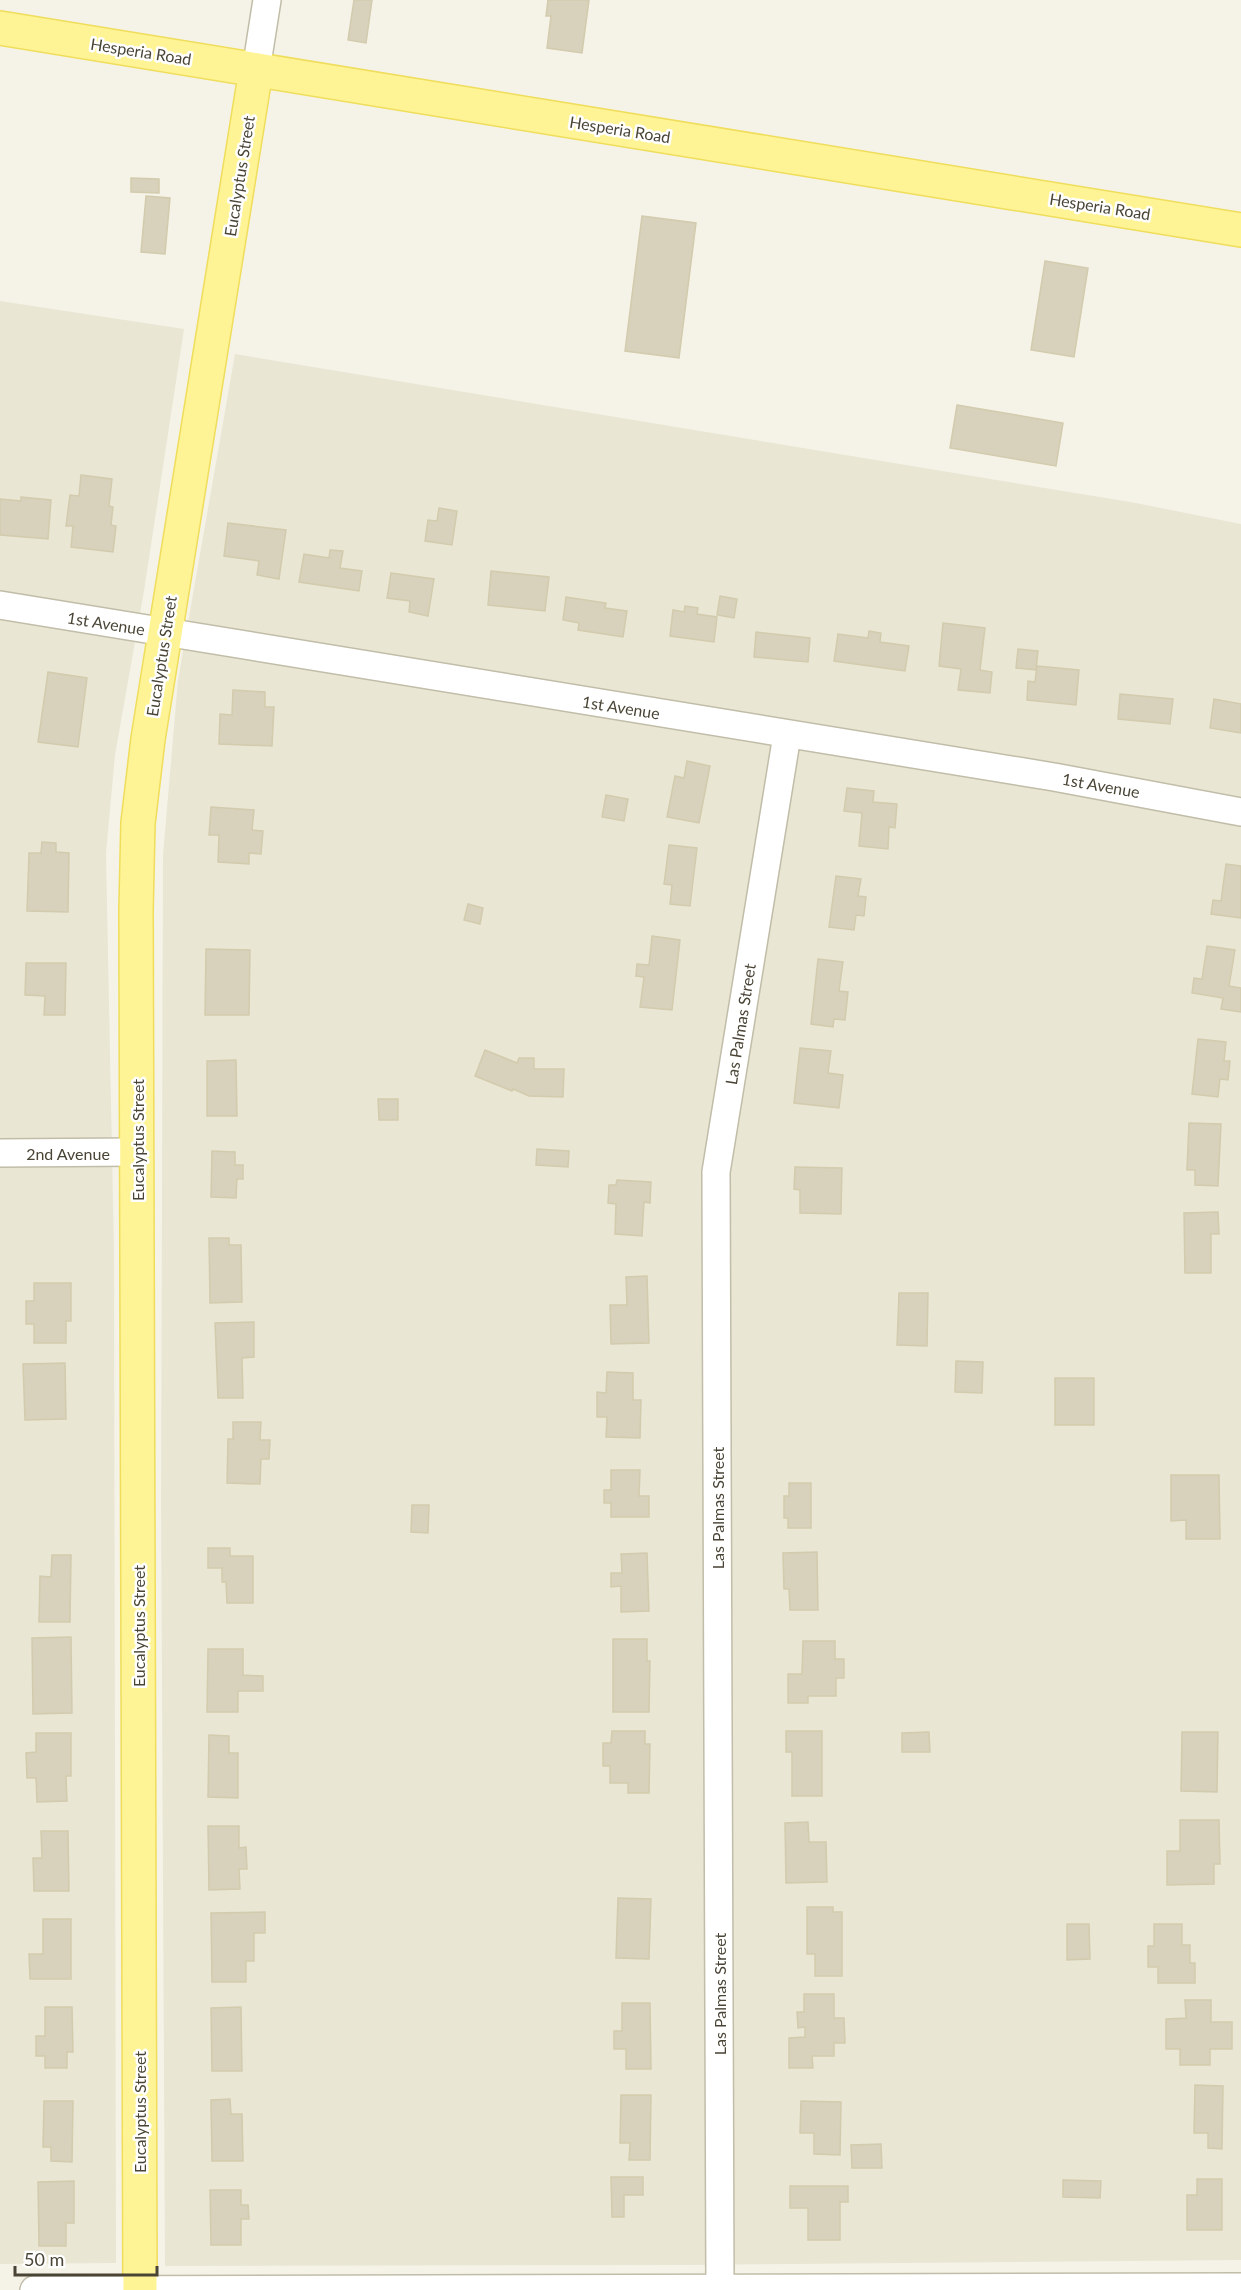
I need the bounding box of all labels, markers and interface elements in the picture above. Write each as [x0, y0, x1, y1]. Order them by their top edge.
street label: Hesperia Road [89, 34, 193, 68]
street label: Hesperia Road [568, 112, 672, 146]
street label: Eucalyptus Street [220, 114, 258, 238]
street label: Hesperia Road [1048, 189, 1152, 223]
street label: Eucalyptus Street [142, 594, 180, 718]
street label: 1st Avenue [66, 607, 146, 639]
street label: 1st Avenue [581, 691, 661, 723]
street label: 1st Avenue [1061, 769, 1141, 801]
street label: Las Palmas Street [721, 962, 759, 1086]
street label: Eucalyptus Street [128, 1079, 147, 1201]
street label: 2nd Avenue [26, 1144, 110, 1163]
street label: Las Palmas Street [708, 1446, 727, 1569]
street label: Eucalyptus Street [129, 1565, 148, 1687]
street label: Las Palmas Street [710, 1932, 729, 2055]
street label: Eucalyptus Street [130, 2051, 149, 2173]
scale bar [15, 2239, 158, 2277]
text: 50 m [24, 2248, 64, 2270]

